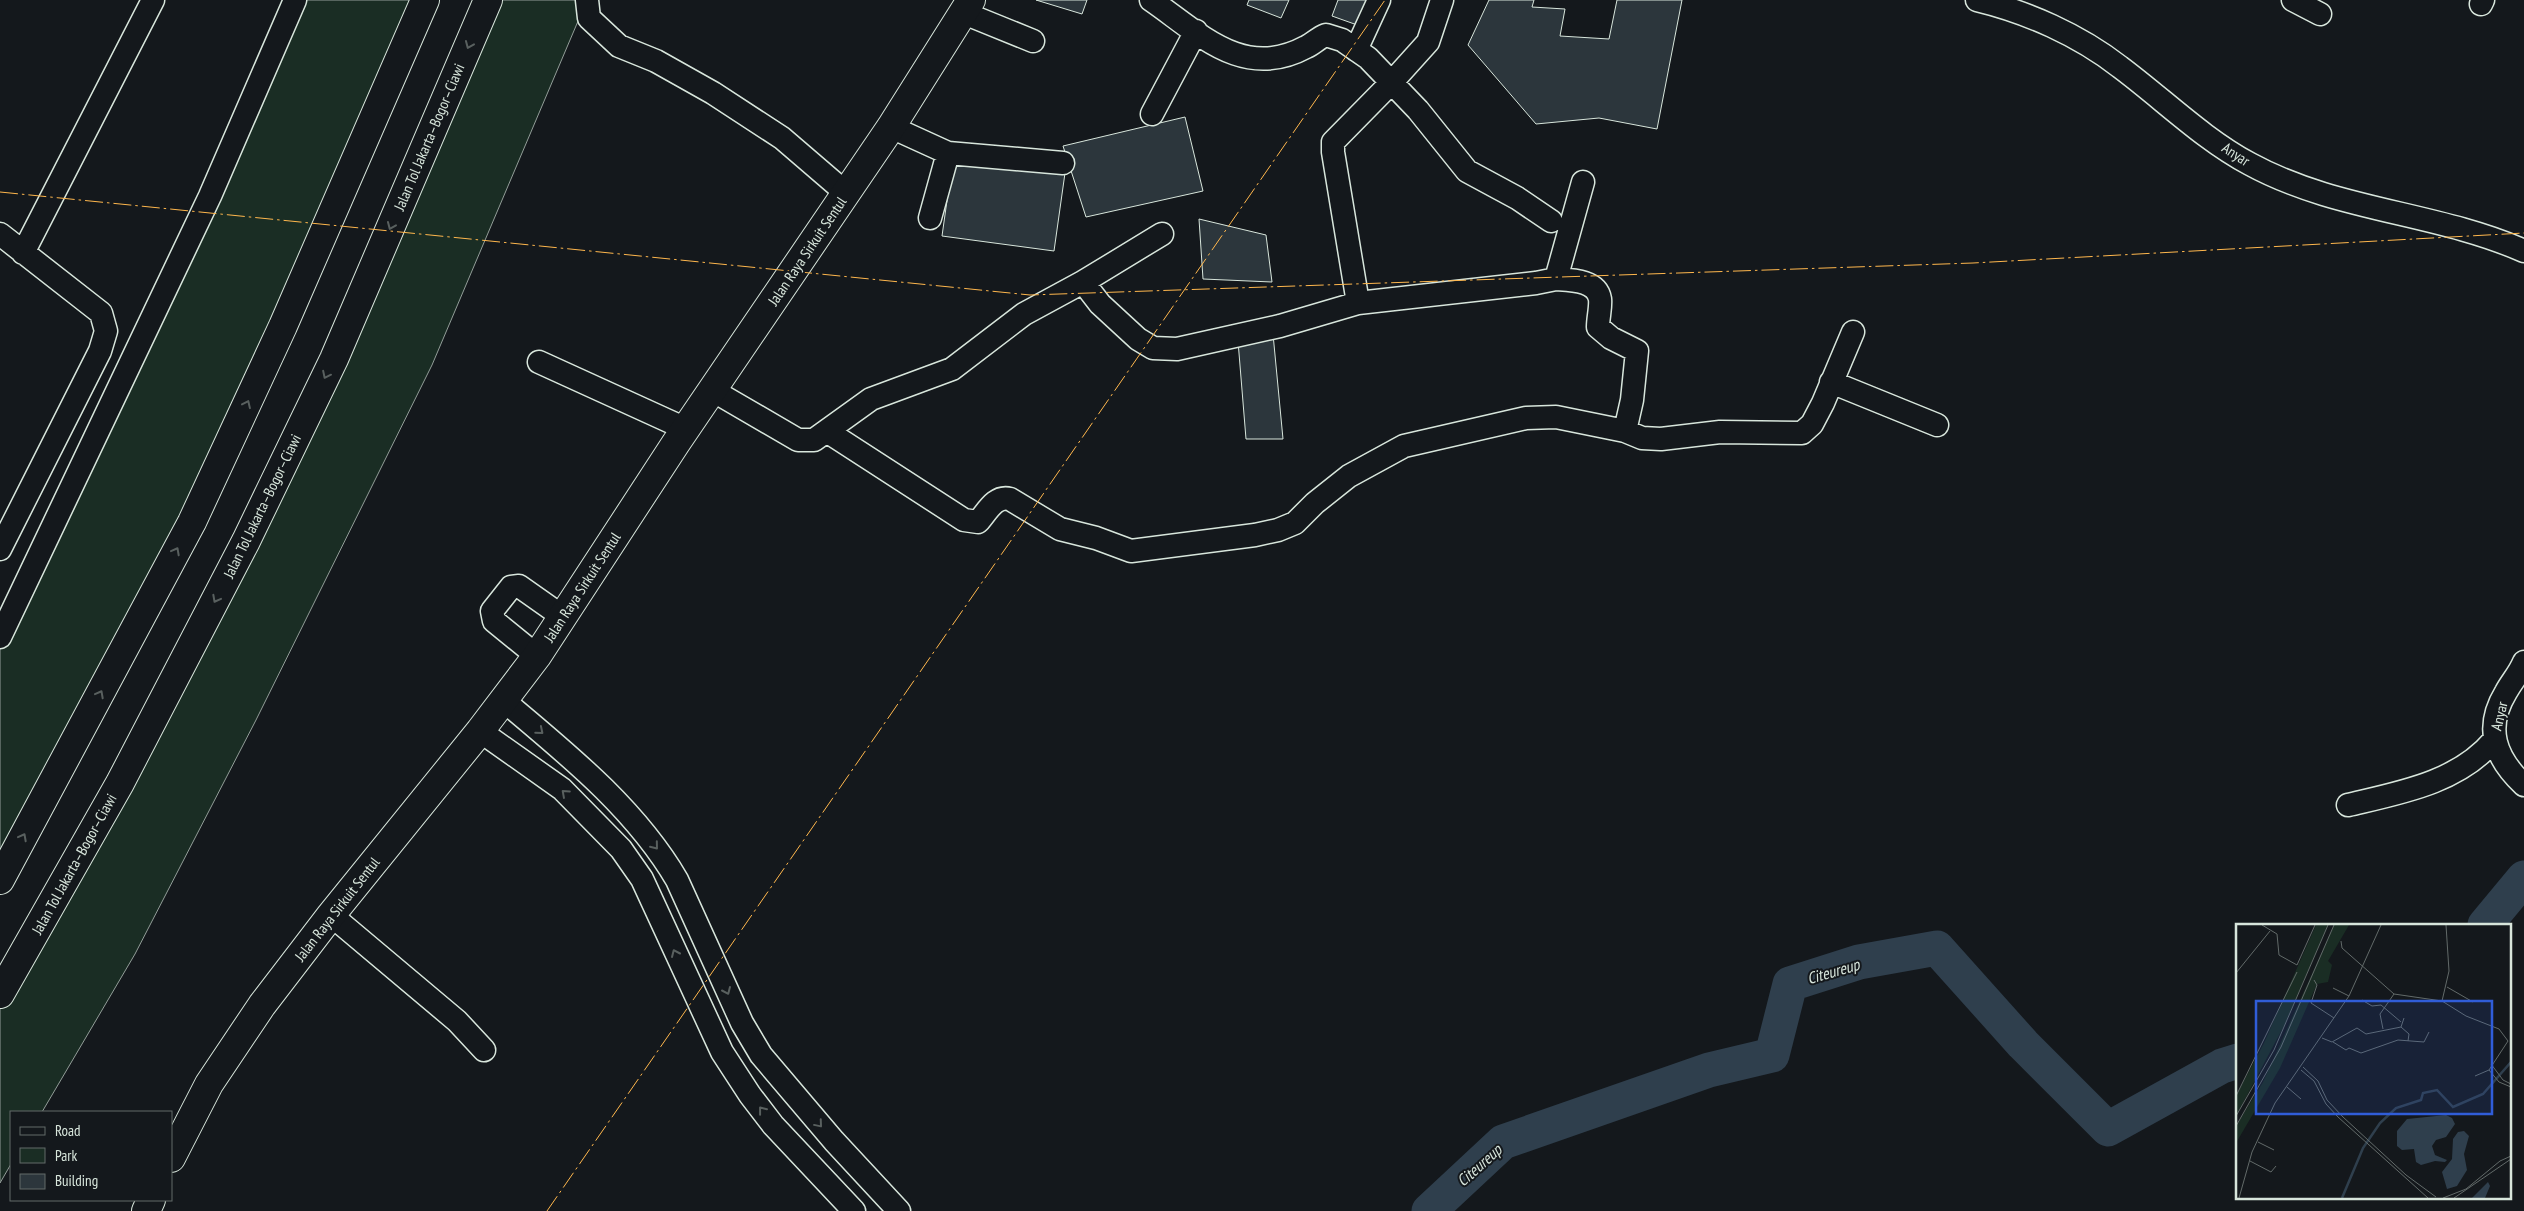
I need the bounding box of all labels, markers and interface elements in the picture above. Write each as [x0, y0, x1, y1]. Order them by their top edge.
one-way arrow [464, 40, 475, 49]
street label: Jalan Tol Jakarta–Bogor–Ciawi [389, 61, 469, 214]
street label: Anyar [2218, 138, 2254, 170]
street label: Jalan Raya Sirkuit Sentul [763, 193, 851, 310]
one-way arrow [387, 221, 398, 230]
one-way arrow [323, 370, 333, 379]
one-way arrow [241, 400, 251, 409]
street label: Jalan Tol Jakarta–Bogor–Ciawi [218, 431, 305, 582]
street label: Jalan Raya Sirkuit Sentul [539, 528, 625, 646]
one-way arrow [170, 547, 180, 556]
one-way arrow [212, 594, 222, 603]
one-way arrow [94, 690, 104, 699]
street label: Anyar [2486, 699, 2512, 732]
one-way arrow [535, 726, 544, 735]
one-way arrow [562, 789, 571, 798]
street label: Jalan Tol Jakarta–Bogor–Ciawi [27, 790, 121, 938]
one-way arrow [17, 833, 27, 842]
one-way arrow [649, 841, 658, 850]
street label: Jalan Raya Sirkuit Sentul [290, 853, 384, 966]
inset map [2236, 924, 2512, 1198]
one-way arrow [672, 950, 682, 959]
water label: Citeureup [1805, 954, 1862, 988]
one-way arrow [721, 986, 732, 995]
one-way arrow [759, 1107, 768, 1116]
legend [10, 1111, 172, 1201]
one-way arrow [814, 1118, 822, 1127]
text: Road [55, 1121, 81, 1140]
water label: Citeureup [1452, 1139, 1506, 1190]
text: Park [55, 1146, 77, 1165]
text: Building [55, 1171, 98, 1190]

